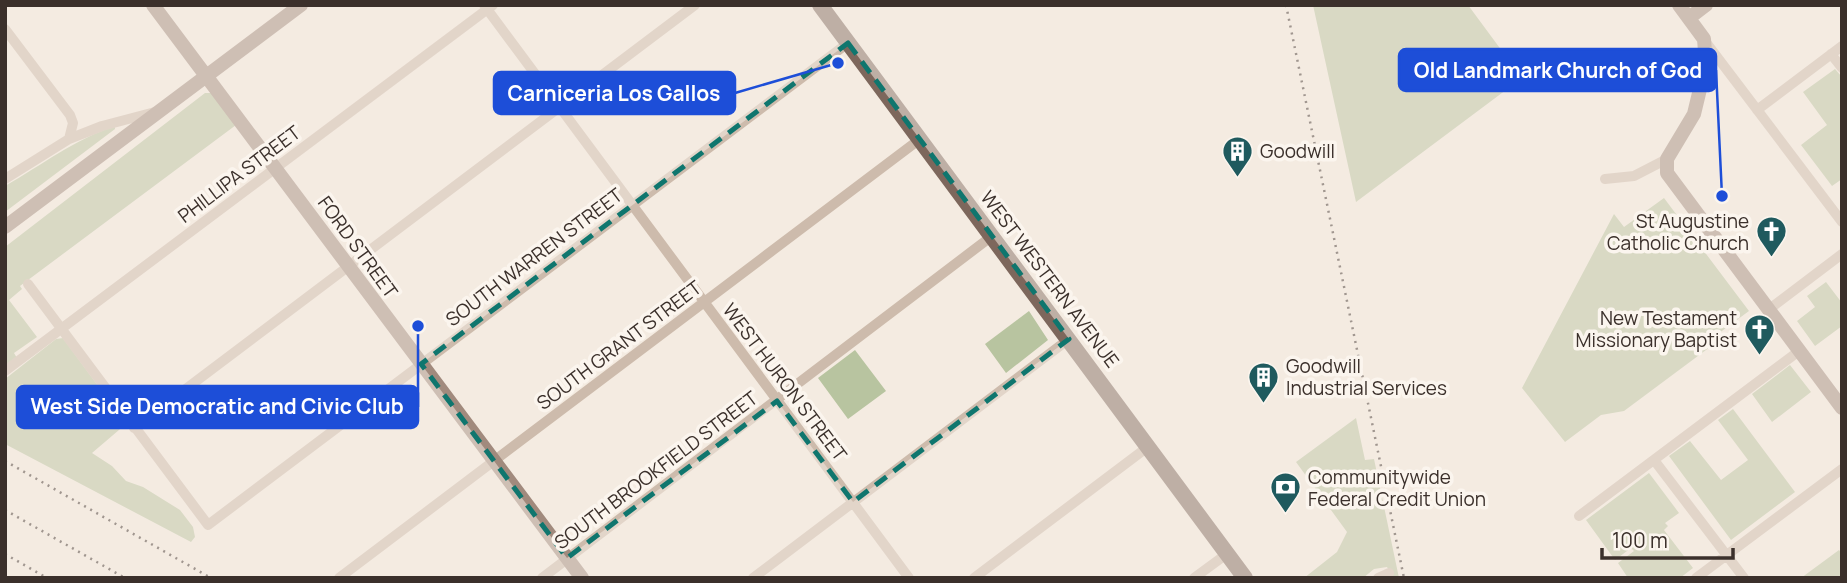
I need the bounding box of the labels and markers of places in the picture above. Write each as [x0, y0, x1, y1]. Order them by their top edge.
callout: Old Landmark Church of God [1399, 49, 1716, 91]
callout: Carniceria Los Gallos [494, 72, 735, 114]
building icon: Goodwill [1220, 134, 1254, 178]
place label: Goodwill [1260, 138, 1335, 164]
place label: St Augustine Catholic Church [1607, 208, 1749, 256]
church icon: St Augustine Catholic Church [1755, 215, 1789, 259]
place label: New Testament Missionary Baptist [1576, 305, 1737, 353]
church icon: New Testament Missionary Baptist [1743, 312, 1777, 356]
place label: Goodwill Industrial Services [1286, 353, 1447, 401]
building icon: Goodwill Industrial Services [1246, 360, 1280, 404]
callout: West Side Democratic and Civic Club [17, 386, 418, 428]
place label: Communitywide Federal Credit Union [1308, 464, 1486, 512]
bank icon: Communitywide Federal Credit Union [1268, 471, 1302, 515]

